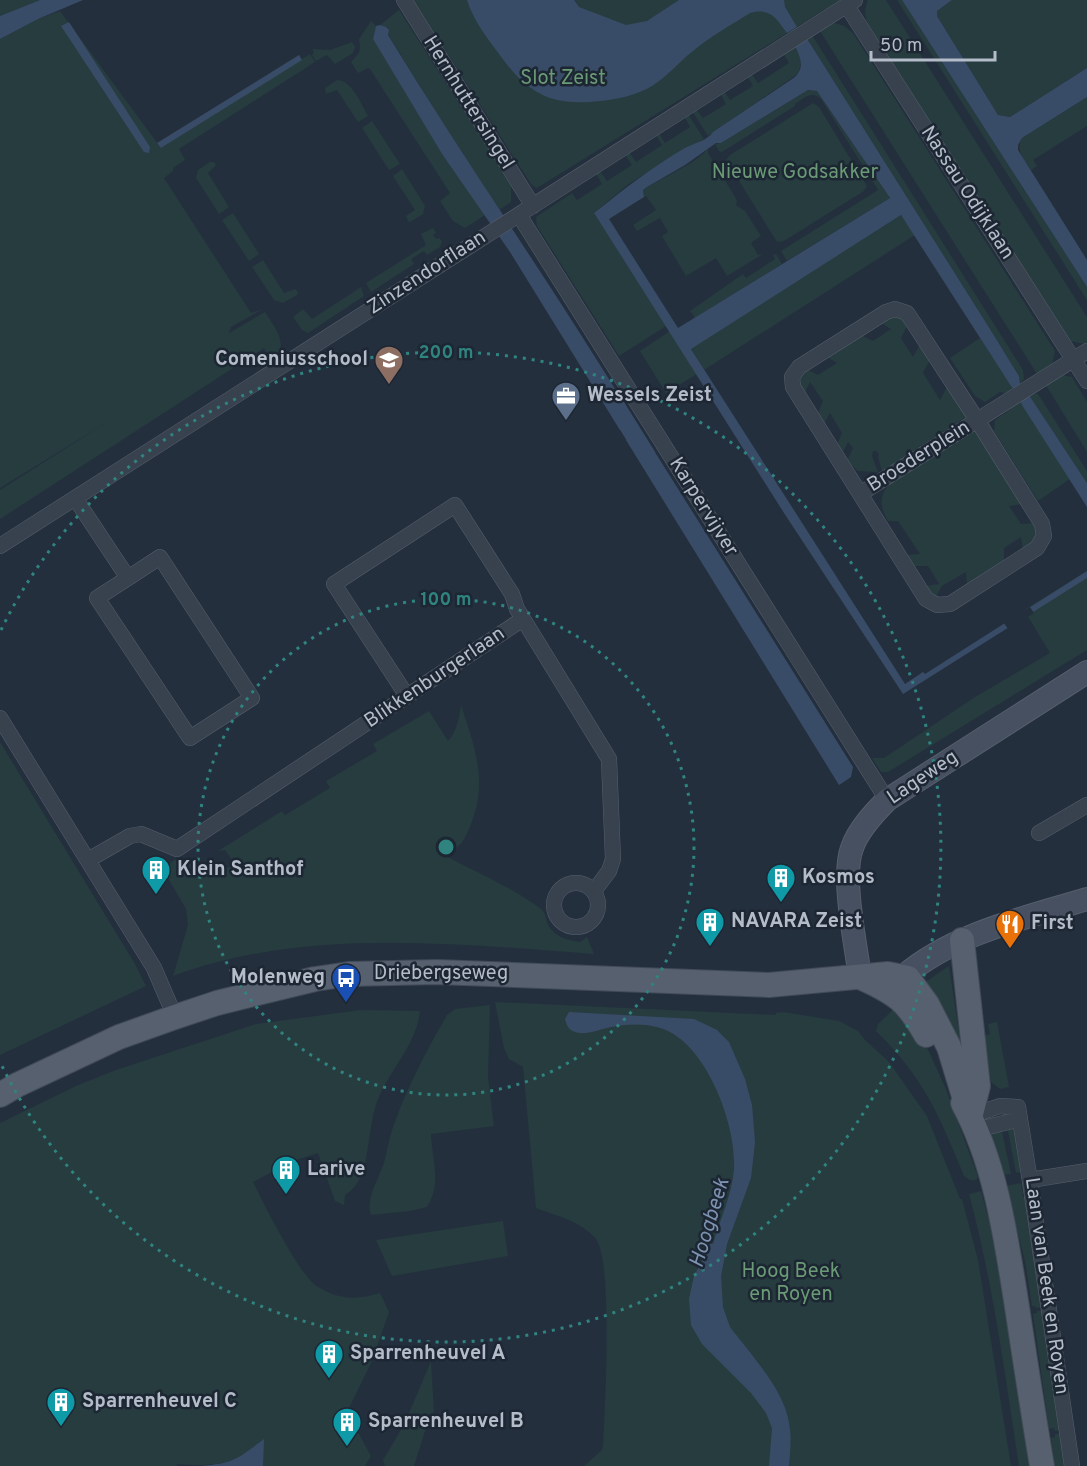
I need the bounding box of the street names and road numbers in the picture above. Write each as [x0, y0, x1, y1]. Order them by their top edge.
street label: Hernhuttersingel [416, 31, 520, 175]
street label: Nassau Odijklaan [914, 121, 1020, 265]
street label: Zinzendorflaan [363, 225, 491, 321]
street label: Broederplein [863, 415, 975, 499]
street label: Karpervijver [662, 453, 744, 561]
street label: Blikkenburgerlaan [360, 621, 510, 735]
street label: Lageweg [882, 745, 964, 811]
street label: Driebergseweg [374, 961, 508, 987]
street label: Laan van Beek en Royen [1018, 1176, 1074, 1396]

